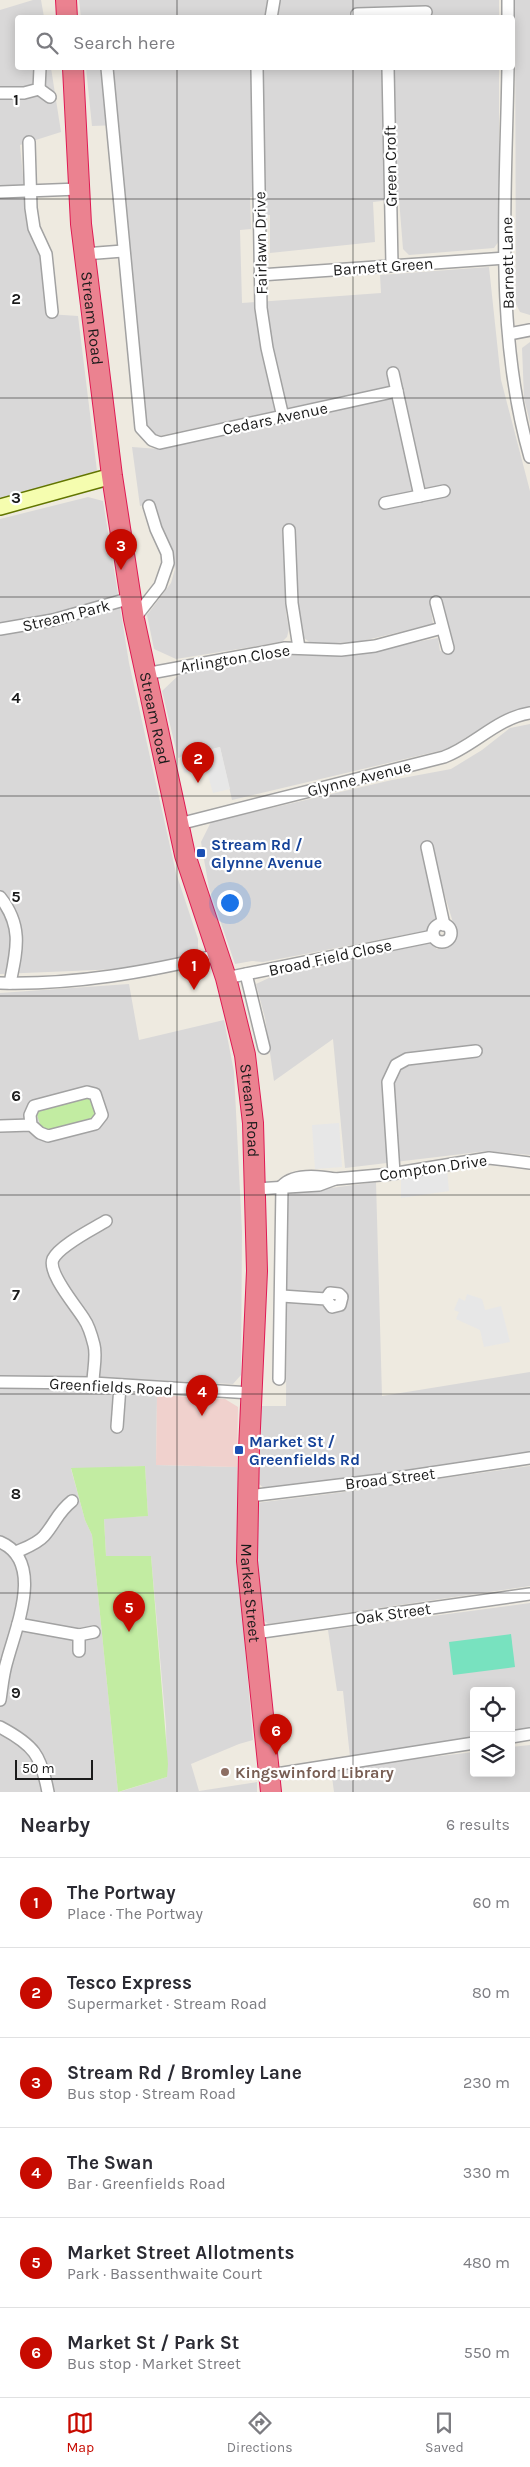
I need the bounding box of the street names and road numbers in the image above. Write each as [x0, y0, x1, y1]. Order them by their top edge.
street label: Green Croft [380, 125, 401, 207]
street label: Fairlawn Drive [250, 191, 271, 295]
street label: Barnett Lane [497, 217, 518, 309]
street label: Barnett Green [332, 254, 434, 279]
street label: Stream Road [77, 270, 107, 366]
street label: Cedars Avenue [221, 398, 329, 439]
street label: Stream Park [20, 595, 112, 636]
street label: Arlington Close [179, 640, 291, 677]
street label: Stream Road [136, 670, 174, 766]
street label: Glynne Avenue [305, 756, 413, 801]
street label: Broad Field Close [267, 935, 393, 980]
street label: Stream Road [236, 1063, 263, 1158]
street label: Compton Drive [378, 1151, 488, 1184]
street label: Greenfields Road [49, 1374, 173, 1399]
street label: Broad Street [344, 1464, 436, 1493]
street label: Market Street [237, 1543, 264, 1643]
street label: Oak Street [354, 1599, 432, 1628]

